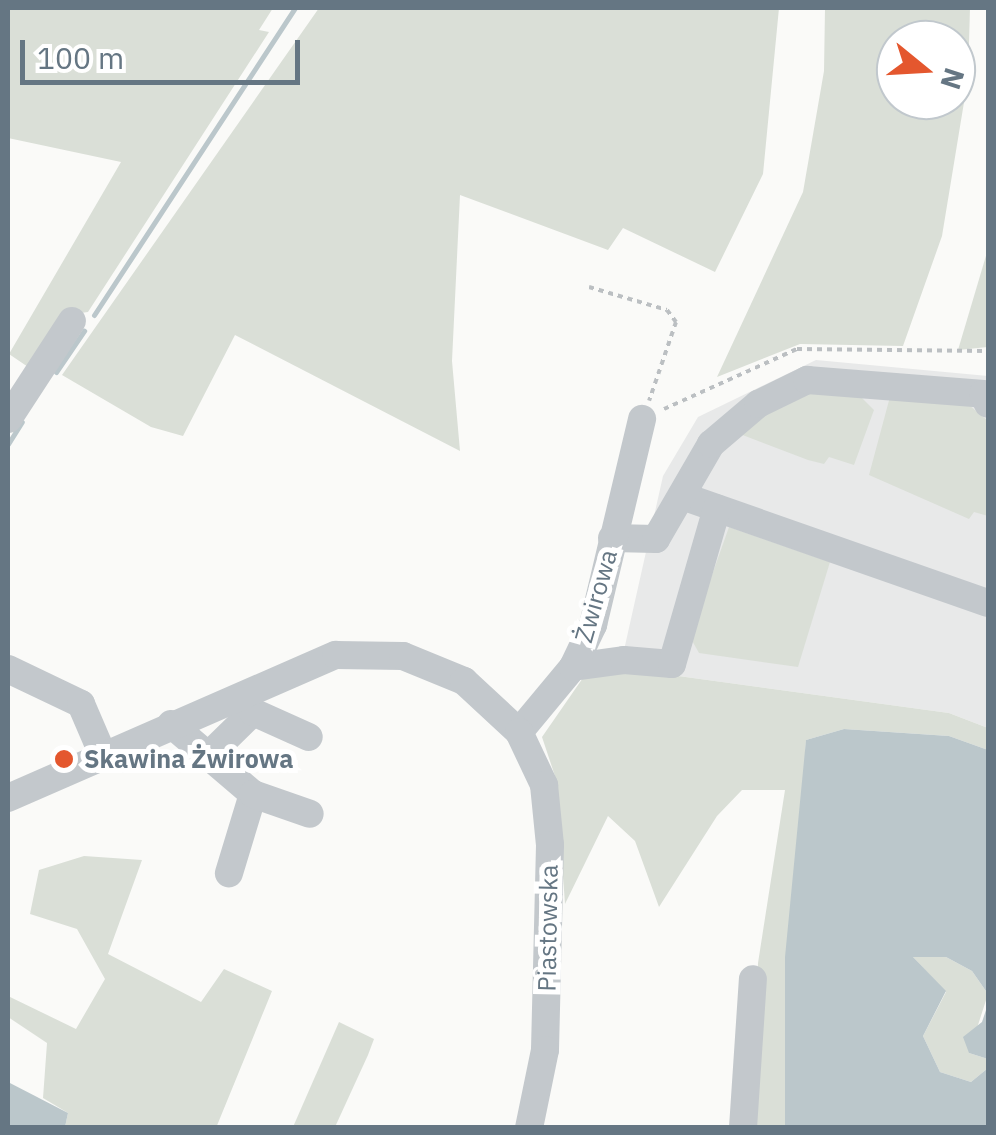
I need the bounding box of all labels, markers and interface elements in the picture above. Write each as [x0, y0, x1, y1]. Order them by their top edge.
scale bar [25, 20, 305, 82]
north arrow [876, 20, 976, 120]
text: 100 m [37, 38, 124, 77]
text: N [932, 63, 974, 94]
street label: Żwirowa [568, 546, 624, 646]
place label: Skawina Żwirowa [84, 744, 293, 774]
marker: Skawina Żwirowa [53, 748, 75, 770]
street label: Piastowska [532, 864, 564, 992]

